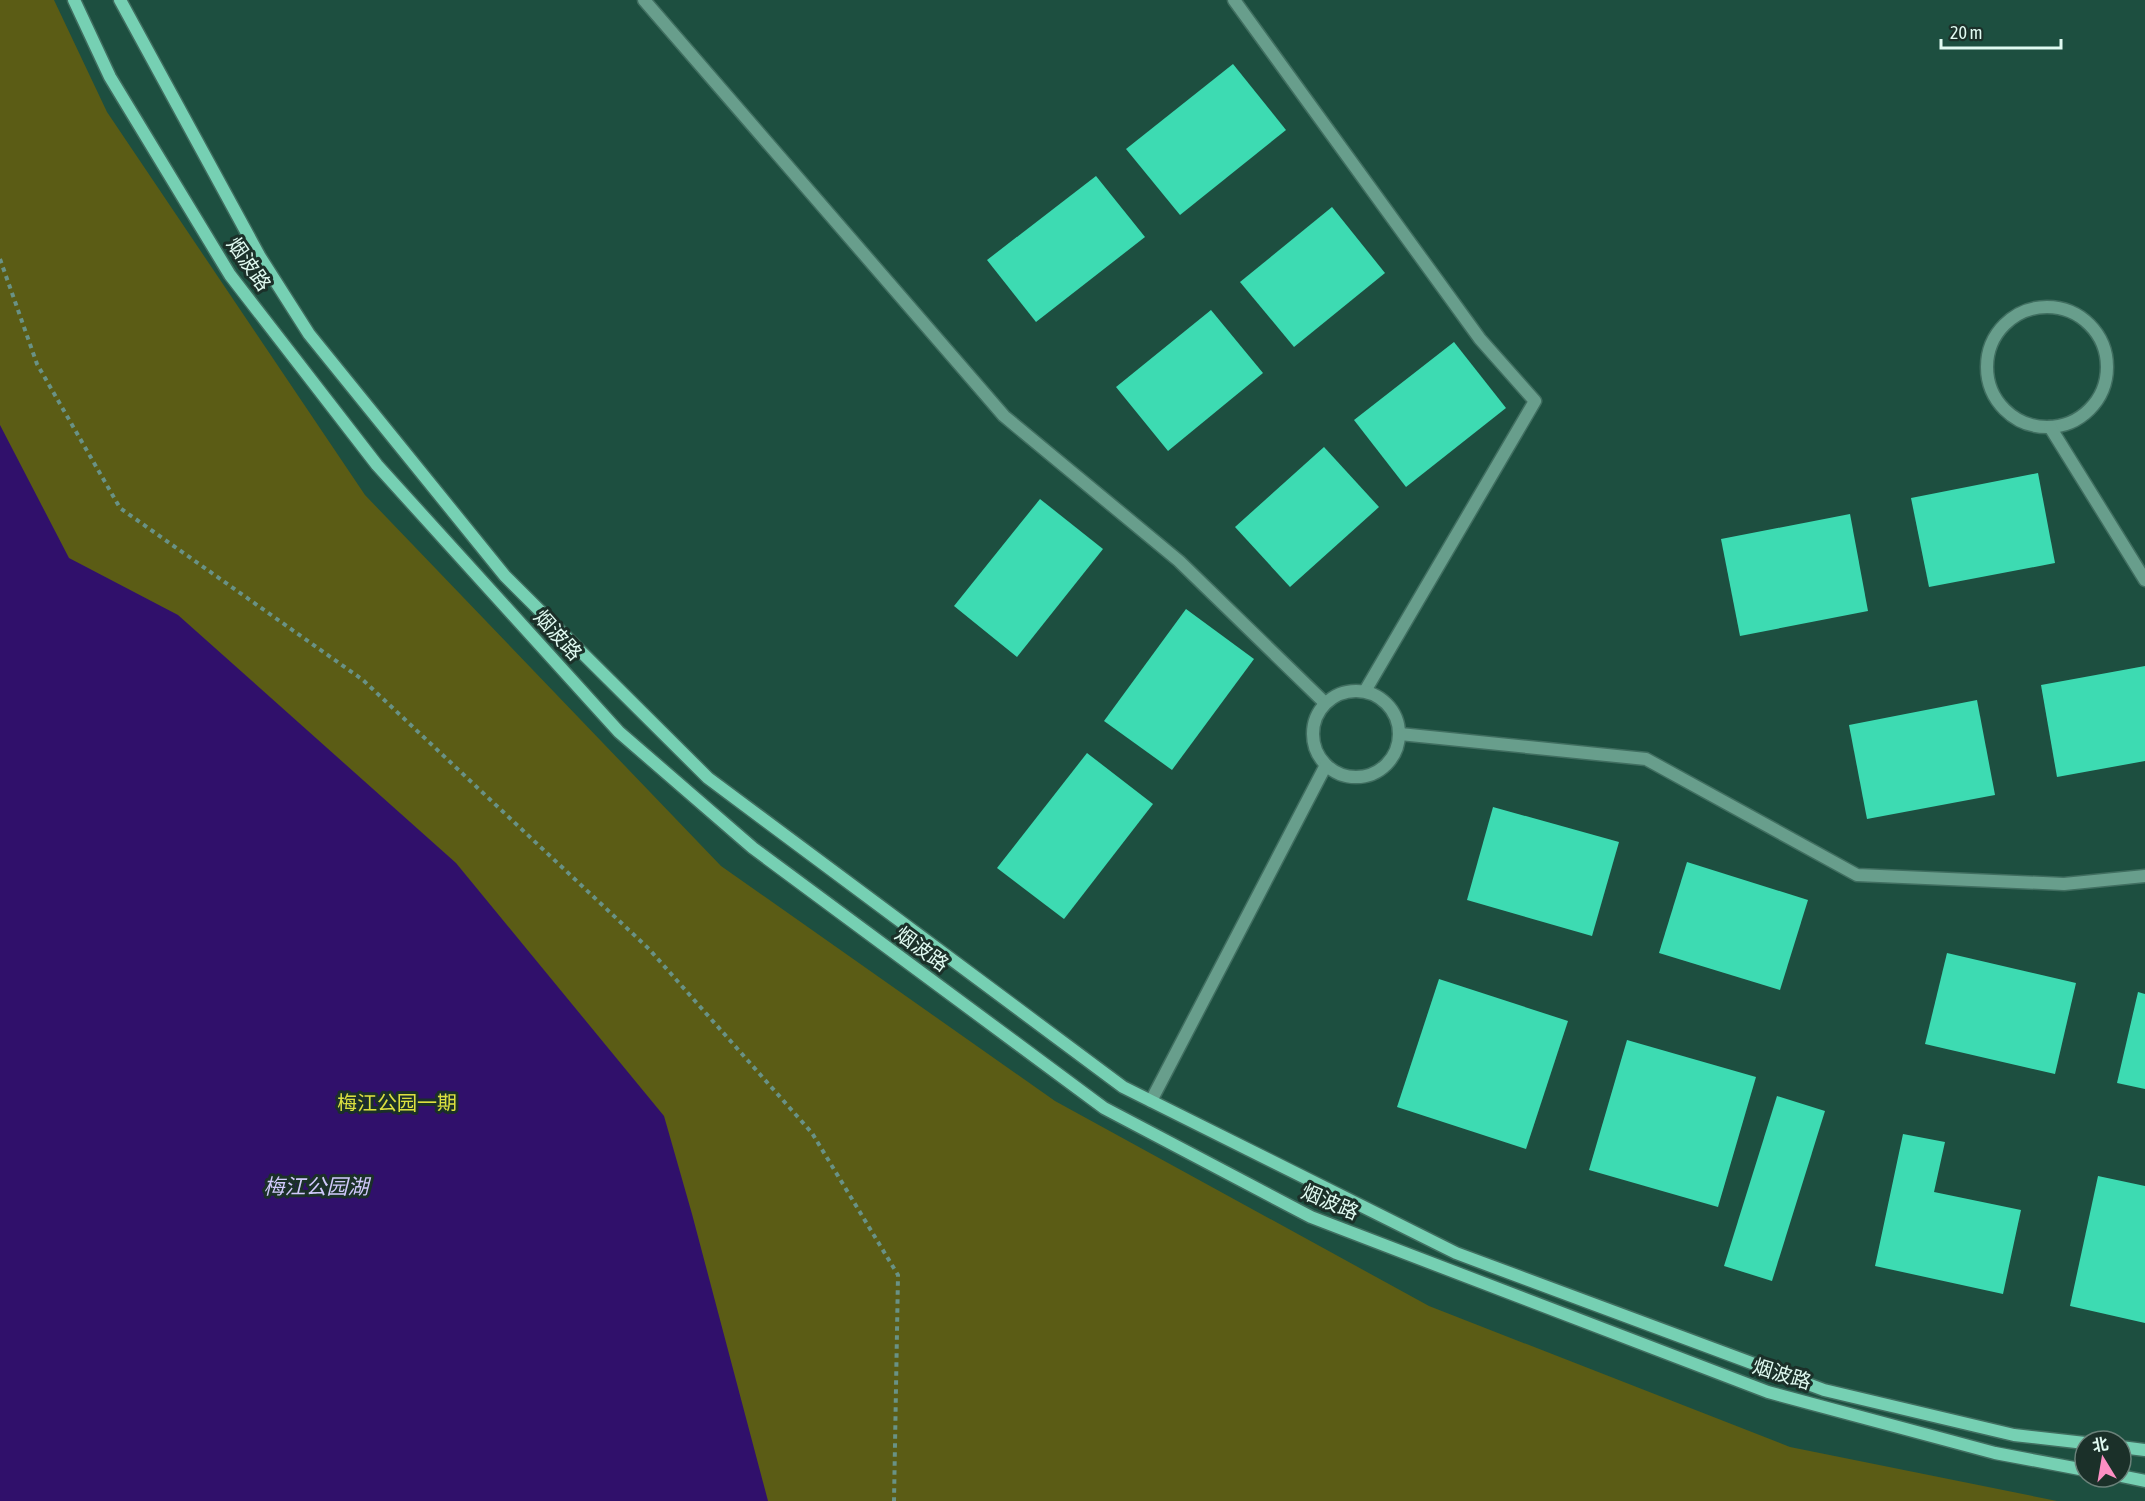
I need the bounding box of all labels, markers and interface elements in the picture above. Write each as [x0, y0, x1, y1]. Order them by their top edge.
scale bar [1941, 12, 2061, 50]
text: 20 m [1950, 22, 1982, 43]
street label: 烟波路 [223, 233, 276, 295]
street label: 烟波路 [530, 605, 587, 665]
street label: 烟波路 [891, 922, 953, 976]
park label: 梅江公园一期 [337, 1091, 457, 1114]
water label: 梅江公园湖 [264, 1174, 371, 1198]
street label: 烟波路 [1298, 1179, 1362, 1224]
street label: 烟波路 [1750, 1354, 1814, 1393]
north arrow [2073, 1429, 2133, 1489]
text: 北 [2091, 1434, 2110, 1455]

